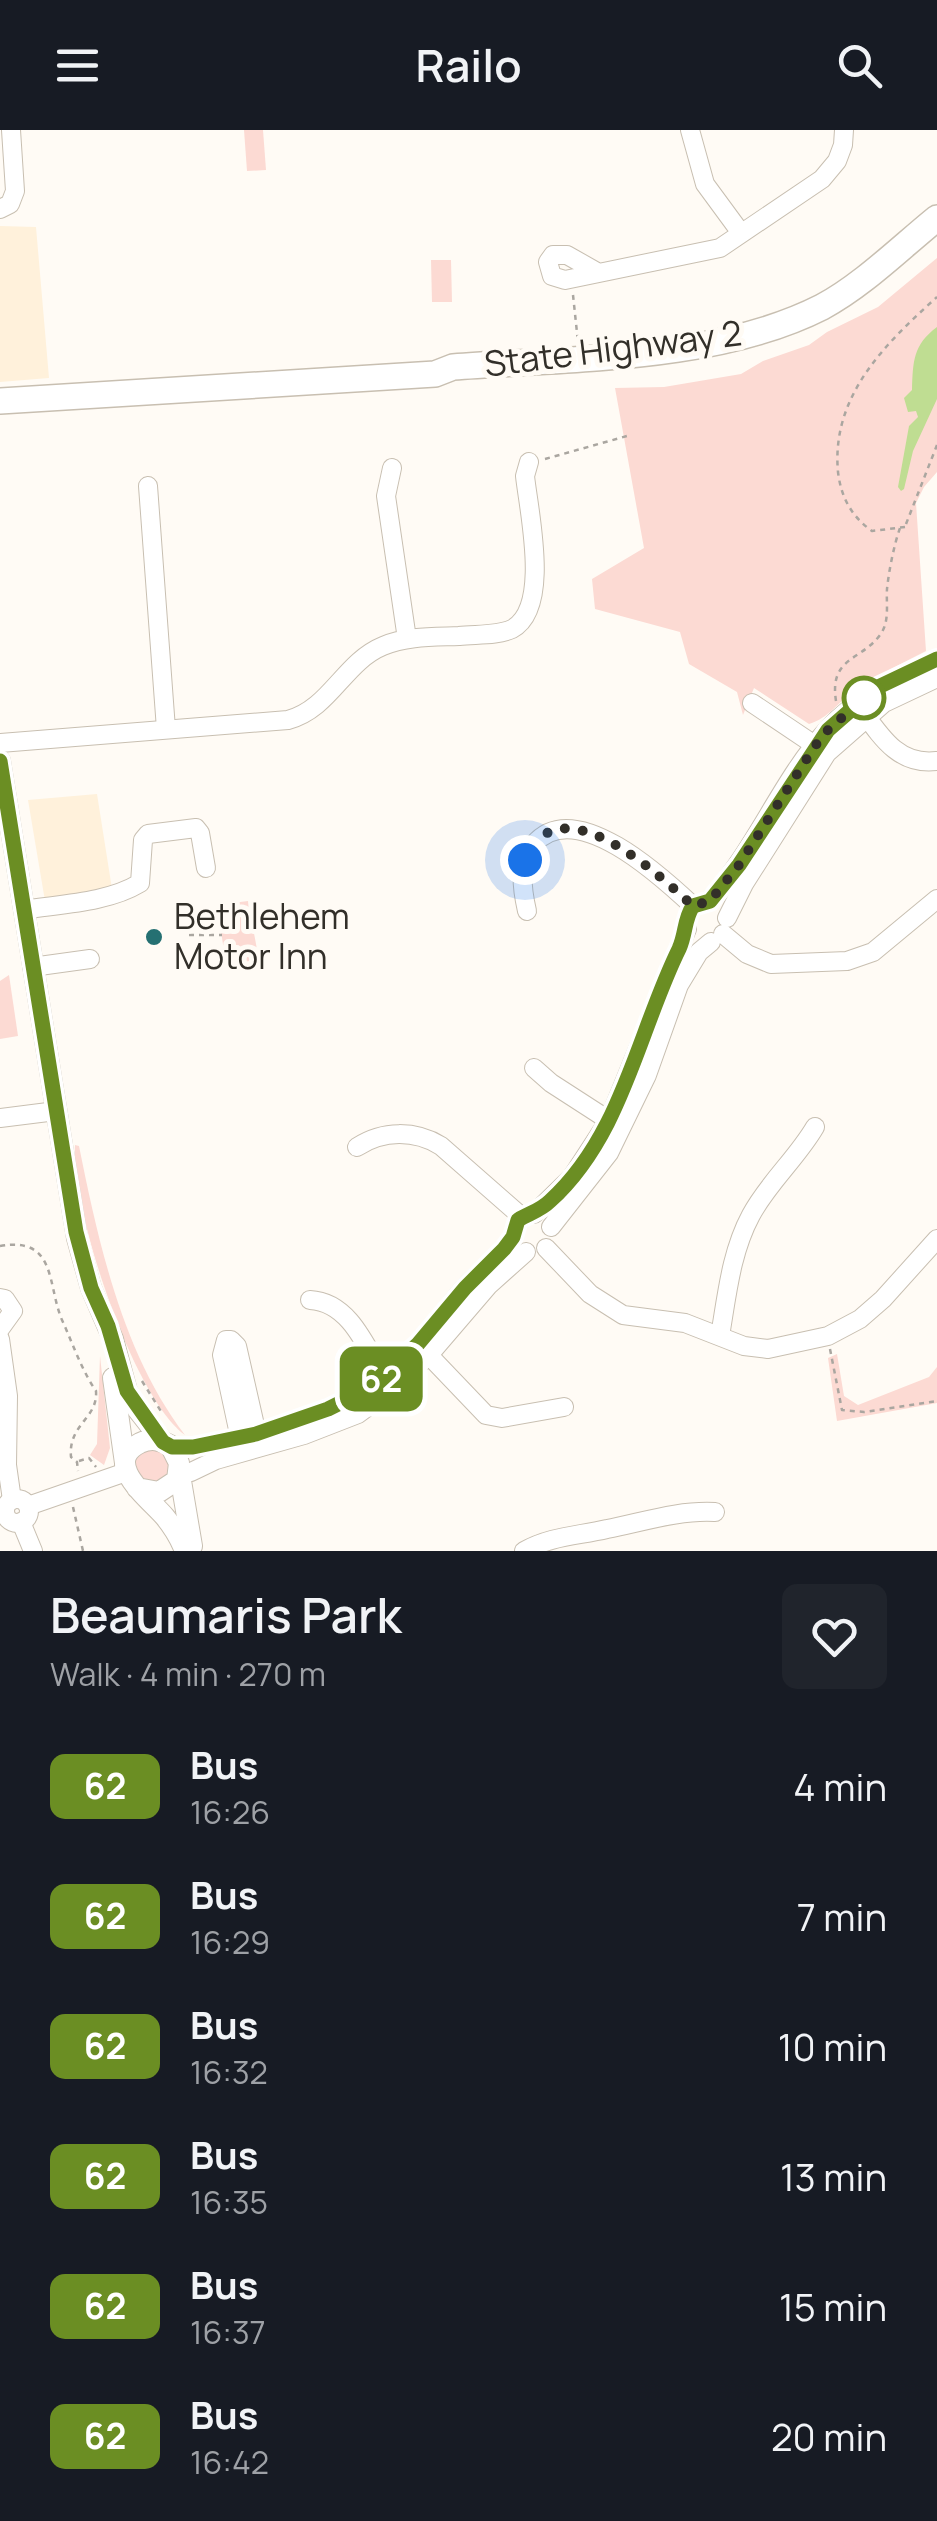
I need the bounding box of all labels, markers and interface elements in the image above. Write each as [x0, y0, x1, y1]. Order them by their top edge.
text: Railo [415, 34, 522, 96]
icon: menu [50, 38, 105, 93]
icon: search [832, 38, 887, 93]
street label: State Highway 2 [481, 308, 744, 388]
unlabelled marker [843, 677, 885, 719]
your location [500, 835, 550, 885]
place label: Bethlehem Motor Inn [174, 892, 350, 980]
marker: Bethlehem Motor Inn [143, 926, 165, 948]
line badge: 62 [336, 1346, 426, 1412]
text: 62 [360, 1355, 402, 1403]
text: Beaumaris Park [50, 1582, 402, 1647]
button: heart [782, 1584, 887, 1689]
text: Walk · 4 min · 270 m [50, 1652, 326, 1696]
text: Bus [190, 1738, 258, 1790]
text: 4 min [793, 1760, 887, 1812]
text: 62 [84, 1762, 126, 1810]
text: 16:26 [190, 1790, 270, 1834]
text: Bus [190, 1868, 258, 1920]
text: 7 min [797, 1890, 887, 1942]
text: 62 [84, 1892, 126, 1940]
text: 16:29 [190, 1920, 270, 1964]
text: Bus [190, 1998, 258, 2050]
text: 10 min [778, 2020, 887, 2072]
text: 62 [84, 2022, 126, 2070]
text: 16:32 [190, 2050, 268, 2094]
text: Bus [190, 2128, 258, 2180]
text: 13 min [780, 2150, 887, 2202]
text: 62 [84, 2152, 126, 2200]
text: 16:35 [190, 2180, 268, 2224]
text: Bus [190, 2258, 258, 2310]
text: 15 min [779, 2280, 887, 2332]
text: 62 [84, 2282, 126, 2330]
text: 16:37 [190, 2310, 266, 2354]
text: Bus [190, 2388, 258, 2440]
text: 20 min [771, 2410, 887, 2462]
text: 62 [84, 2412, 126, 2460]
text: 16:42 [190, 2440, 269, 2484]

